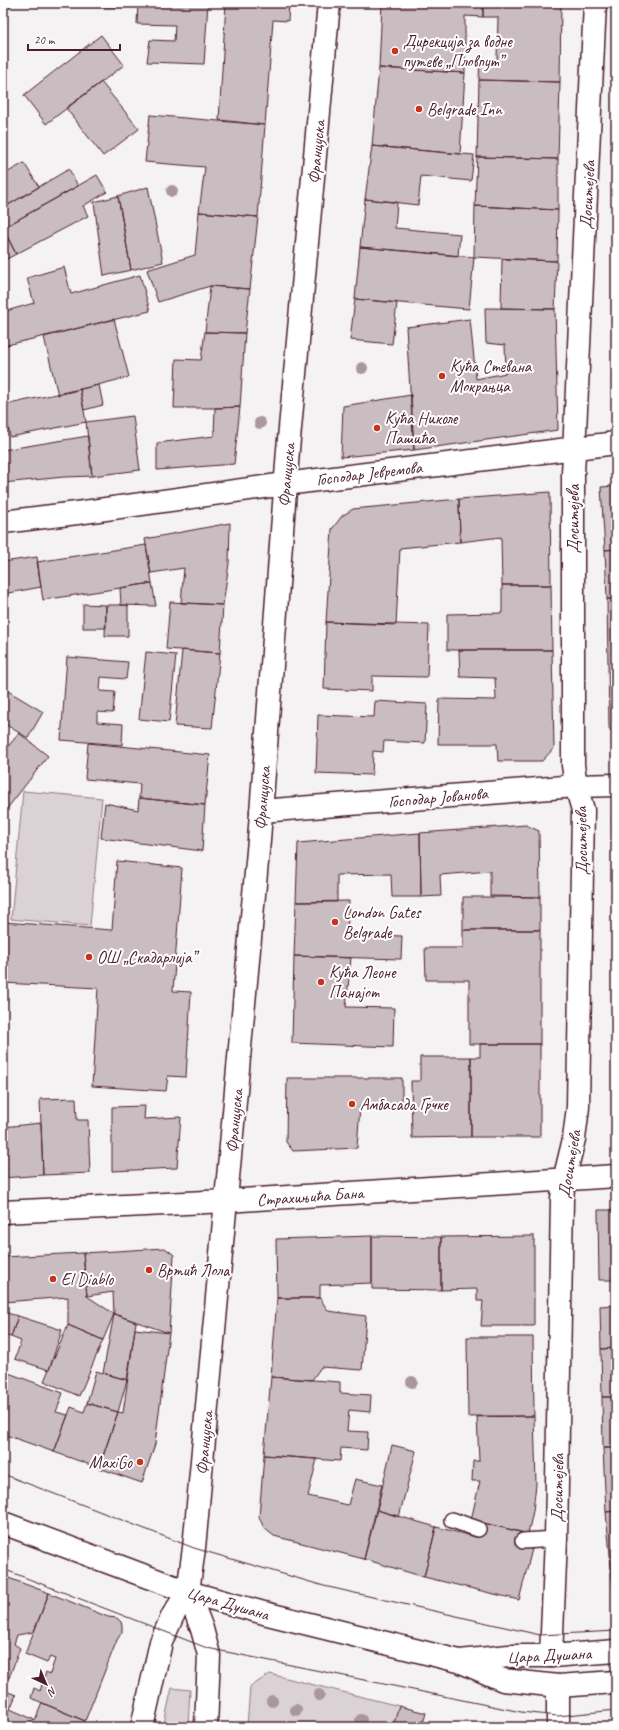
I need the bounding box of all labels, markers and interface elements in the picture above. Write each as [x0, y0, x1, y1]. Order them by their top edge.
scale bar [28, 26, 120, 52]
place label: Дирекција за водне путеве „Пловпут” [403, 31, 513, 72]
text: 20 m [34, 32, 56, 48]
marker: Дирекција за водне путеве „Пловпут” [390, 46, 400, 56]
place label: Belgrade Inn [427, 99, 503, 120]
marker: Belgrade Inn [414, 104, 424, 114]
street label: Француска [303, 117, 330, 185]
street label: Доситејева [575, 159, 600, 230]
place label: Кућа Стевана Мокрањца [450, 356, 533, 397]
marker: Кућа Стевана Мокрањца [437, 371, 447, 381]
place label: Кућа Николе Пашића [385, 408, 459, 449]
marker: Кућа Николе Пашића [372, 423, 382, 433]
street label: Француска [273, 440, 300, 508]
street label: Господар Јевремова [315, 456, 425, 490]
street label: Доситејева [563, 484, 584, 553]
street label: Француска [250, 764, 275, 830]
street label: Господар Јованова [387, 783, 490, 812]
street label: Доситејева [570, 805, 593, 875]
place label: London Gates Belgrade [343, 902, 422, 943]
marker: London Gates Belgrade [330, 917, 340, 927]
place label: ОШ „Скадарлија” [97, 947, 200, 968]
marker: ОШ „Скадарлија” [84, 952, 94, 962]
place label: Кућа Леоне Панајот [329, 962, 397, 1003]
marker: Кућа Леоне Панајот [316, 977, 326, 987]
street label: Француска [221, 1086, 248, 1154]
place label: Амбасада Грчке [360, 1094, 449, 1115]
marker: Амбасада Грчке [347, 1099, 357, 1109]
street label: Доситејева [553, 1127, 586, 1200]
street label: Страхињића Бана [256, 1182, 366, 1211]
place label: Вртић Лола [157, 1260, 230, 1281]
marker: Вртић Лола [144, 1265, 154, 1275]
place label: El Diablo [61, 1269, 114, 1290]
marker: El Diablo [48, 1274, 58, 1284]
street label: Француска [191, 1408, 218, 1476]
place label: MaxiGo [89, 1452, 133, 1473]
street label: Доситејева [546, 1452, 569, 1522]
marker: MaxiGo [135, 1457, 145, 1467]
street label: Цара Душана [184, 1582, 272, 1626]
street label: Цара Душана [506, 1643, 593, 1668]
north arrow [26, 1664, 66, 1704]
text: N [44, 1684, 60, 1700]

